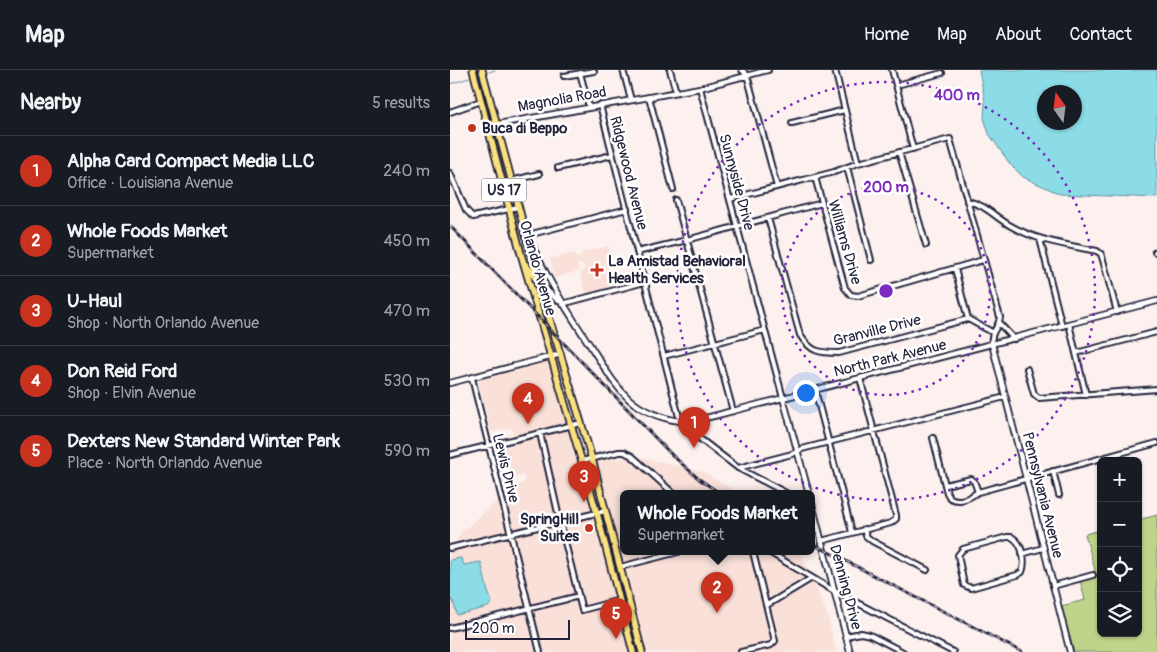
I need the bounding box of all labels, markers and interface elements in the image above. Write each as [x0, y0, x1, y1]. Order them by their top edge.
text: Map [25, 20, 65, 49]
text: Home [864, 23, 909, 46]
text: Map [937, 23, 967, 46]
text: About [995, 23, 1041, 46]
text: Contact [1069, 23, 1132, 46]
street label: Magnolia Road [516, 82, 608, 117]
north arrow [1037, 85, 1082, 130]
text: 400 m [934, 86, 980, 105]
text: Nearby [20, 89, 81, 116]
text: 5 results [372, 93, 430, 113]
street label: Ridgewood Avenue [605, 114, 652, 233]
place label: Buca di Beppo [482, 119, 567, 138]
marker: Buca di Beppo [466, 122, 478, 134]
street label: Sunnyside Drive [715, 132, 759, 233]
text: Alpha Card Compact Media LLC [67, 149, 314, 173]
text: 1 [33, 161, 39, 181]
text: 240 m [383, 161, 430, 181]
text: Office · Louisiana Avenue [67, 173, 233, 193]
road number: US 17 [482, 178, 526, 202]
text: 200 m [863, 178, 909, 197]
street label: Williams Drive [823, 198, 866, 287]
street label: Orlando Avenue [515, 218, 560, 318]
text: Whole Foods Market [67, 219, 227, 243]
text: 2 [32, 231, 40, 251]
text: 450 m [383, 231, 430, 251]
text: Supermarket [67, 243, 154, 263]
place label: La Amistad Behavioral Health Services [608, 252, 746, 288]
marker: La Amistad Behavioral Health Services [590, 263, 604, 277]
centre of rings [877, 282, 895, 300]
text: U-Haul [67, 289, 122, 313]
text: 3 [32, 301, 40, 321]
text: 470 m [384, 301, 430, 321]
street label: Granville Drive [831, 310, 923, 351]
text: Shop · North Orlando Avenue [67, 313, 259, 333]
street label: North Park Avenue [832, 335, 949, 382]
text: Don Reid Ford [67, 359, 177, 383]
text: 4 [31, 371, 41, 391]
text: 530 m [384, 371, 430, 391]
your location [793, 380, 819, 406]
text: Shop · Elvin Avenue [67, 383, 196, 403]
pin: 4 [512, 383, 544, 424]
pin: 1 [678, 407, 710, 448]
text: Dexters New Standard Winter Park [67, 429, 340, 453]
street label: Pennsylvania Avenue [1018, 430, 1068, 561]
street label: Lewis Drive [488, 432, 523, 505]
text: 5 [32, 441, 40, 461]
text: 590 m [384, 441, 430, 461]
text: Place · North Orlando Avenue [67, 453, 262, 473]
map controls [1097, 457, 1142, 637]
button: + [1097, 457, 1142, 502]
pin: 3 [568, 461, 600, 502]
popup [620, 490, 815, 555]
text: Whole Foods Market [637, 501, 798, 525]
button: − [1097, 502, 1142, 547]
place label: SpringHill Suites [520, 510, 579, 546]
marker: SpringHill Suites [583, 522, 595, 534]
text: Supermarket [637, 525, 724, 545]
street label: Denning Drive [825, 542, 866, 632]
button: locate [1097, 547, 1142, 592]
pin: 2 [701, 572, 733, 613]
button: layers [1097, 592, 1142, 637]
pin: 5 [600, 598, 632, 639]
scale bar [465, 617, 570, 640]
text: 200 m [472, 620, 514, 637]

